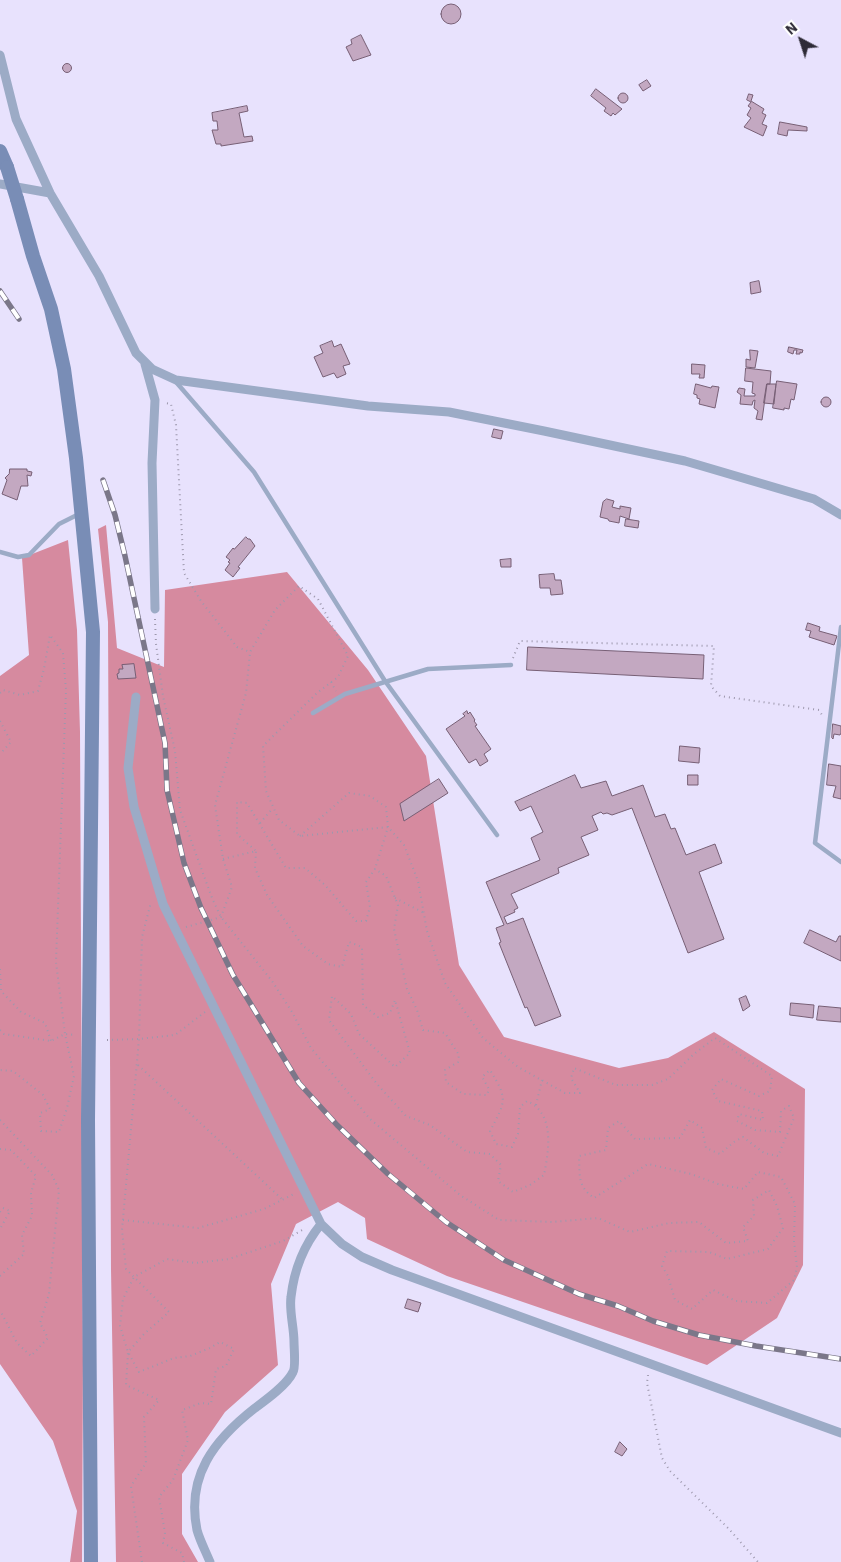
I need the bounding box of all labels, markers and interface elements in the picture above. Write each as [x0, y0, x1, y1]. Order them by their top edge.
north arrow [776, 15, 826, 65]
text: N [782, 18, 801, 39]

